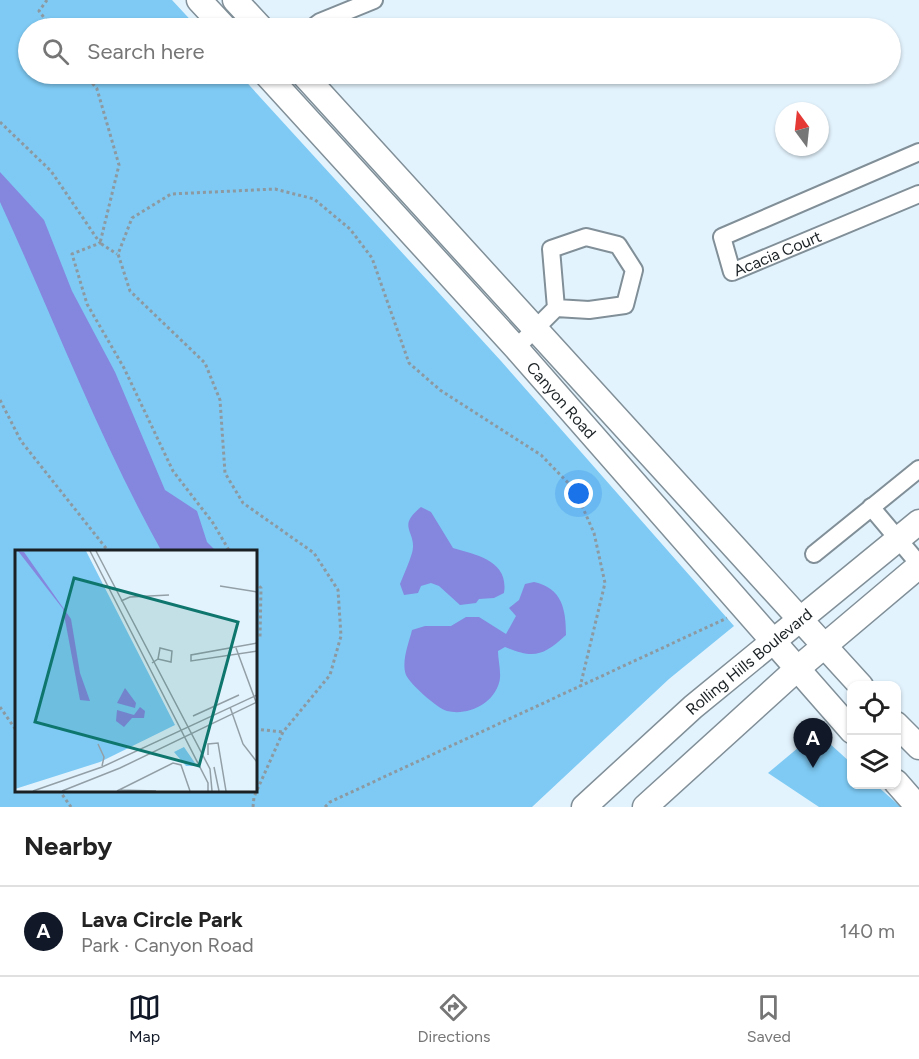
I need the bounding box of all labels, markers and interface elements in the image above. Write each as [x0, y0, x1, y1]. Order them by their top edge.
search box [18, 18, 901, 84]
icon: search [39, 35, 72, 68]
text: Search here [87, 38, 205, 65]
north arrow [775, 102, 829, 156]
street label: Acacia Court [731, 226, 824, 280]
street label: Canyon Road [523, 358, 600, 442]
your location [564, 479, 593, 508]
inset map [15, 550, 256, 792]
street label: Rolling Hills Boulevard [682, 604, 816, 719]
map controls [847, 681, 901, 789]
button: locate [847, 681, 901, 735]
pin: A [794, 718, 832, 768]
button: layers [847, 735, 901, 789]
text: Nearby [24, 830, 112, 862]
text: Lava Circle Park [81, 906, 243, 933]
text: A [36, 919, 51, 943]
text: 140 m [840, 919, 895, 943]
text: Park · Canyon Road [81, 933, 254, 957]
tab: Map [128, 991, 161, 1046]
tab: Directions [417, 991, 490, 1046]
tab: Saved [747, 991, 791, 1046]

